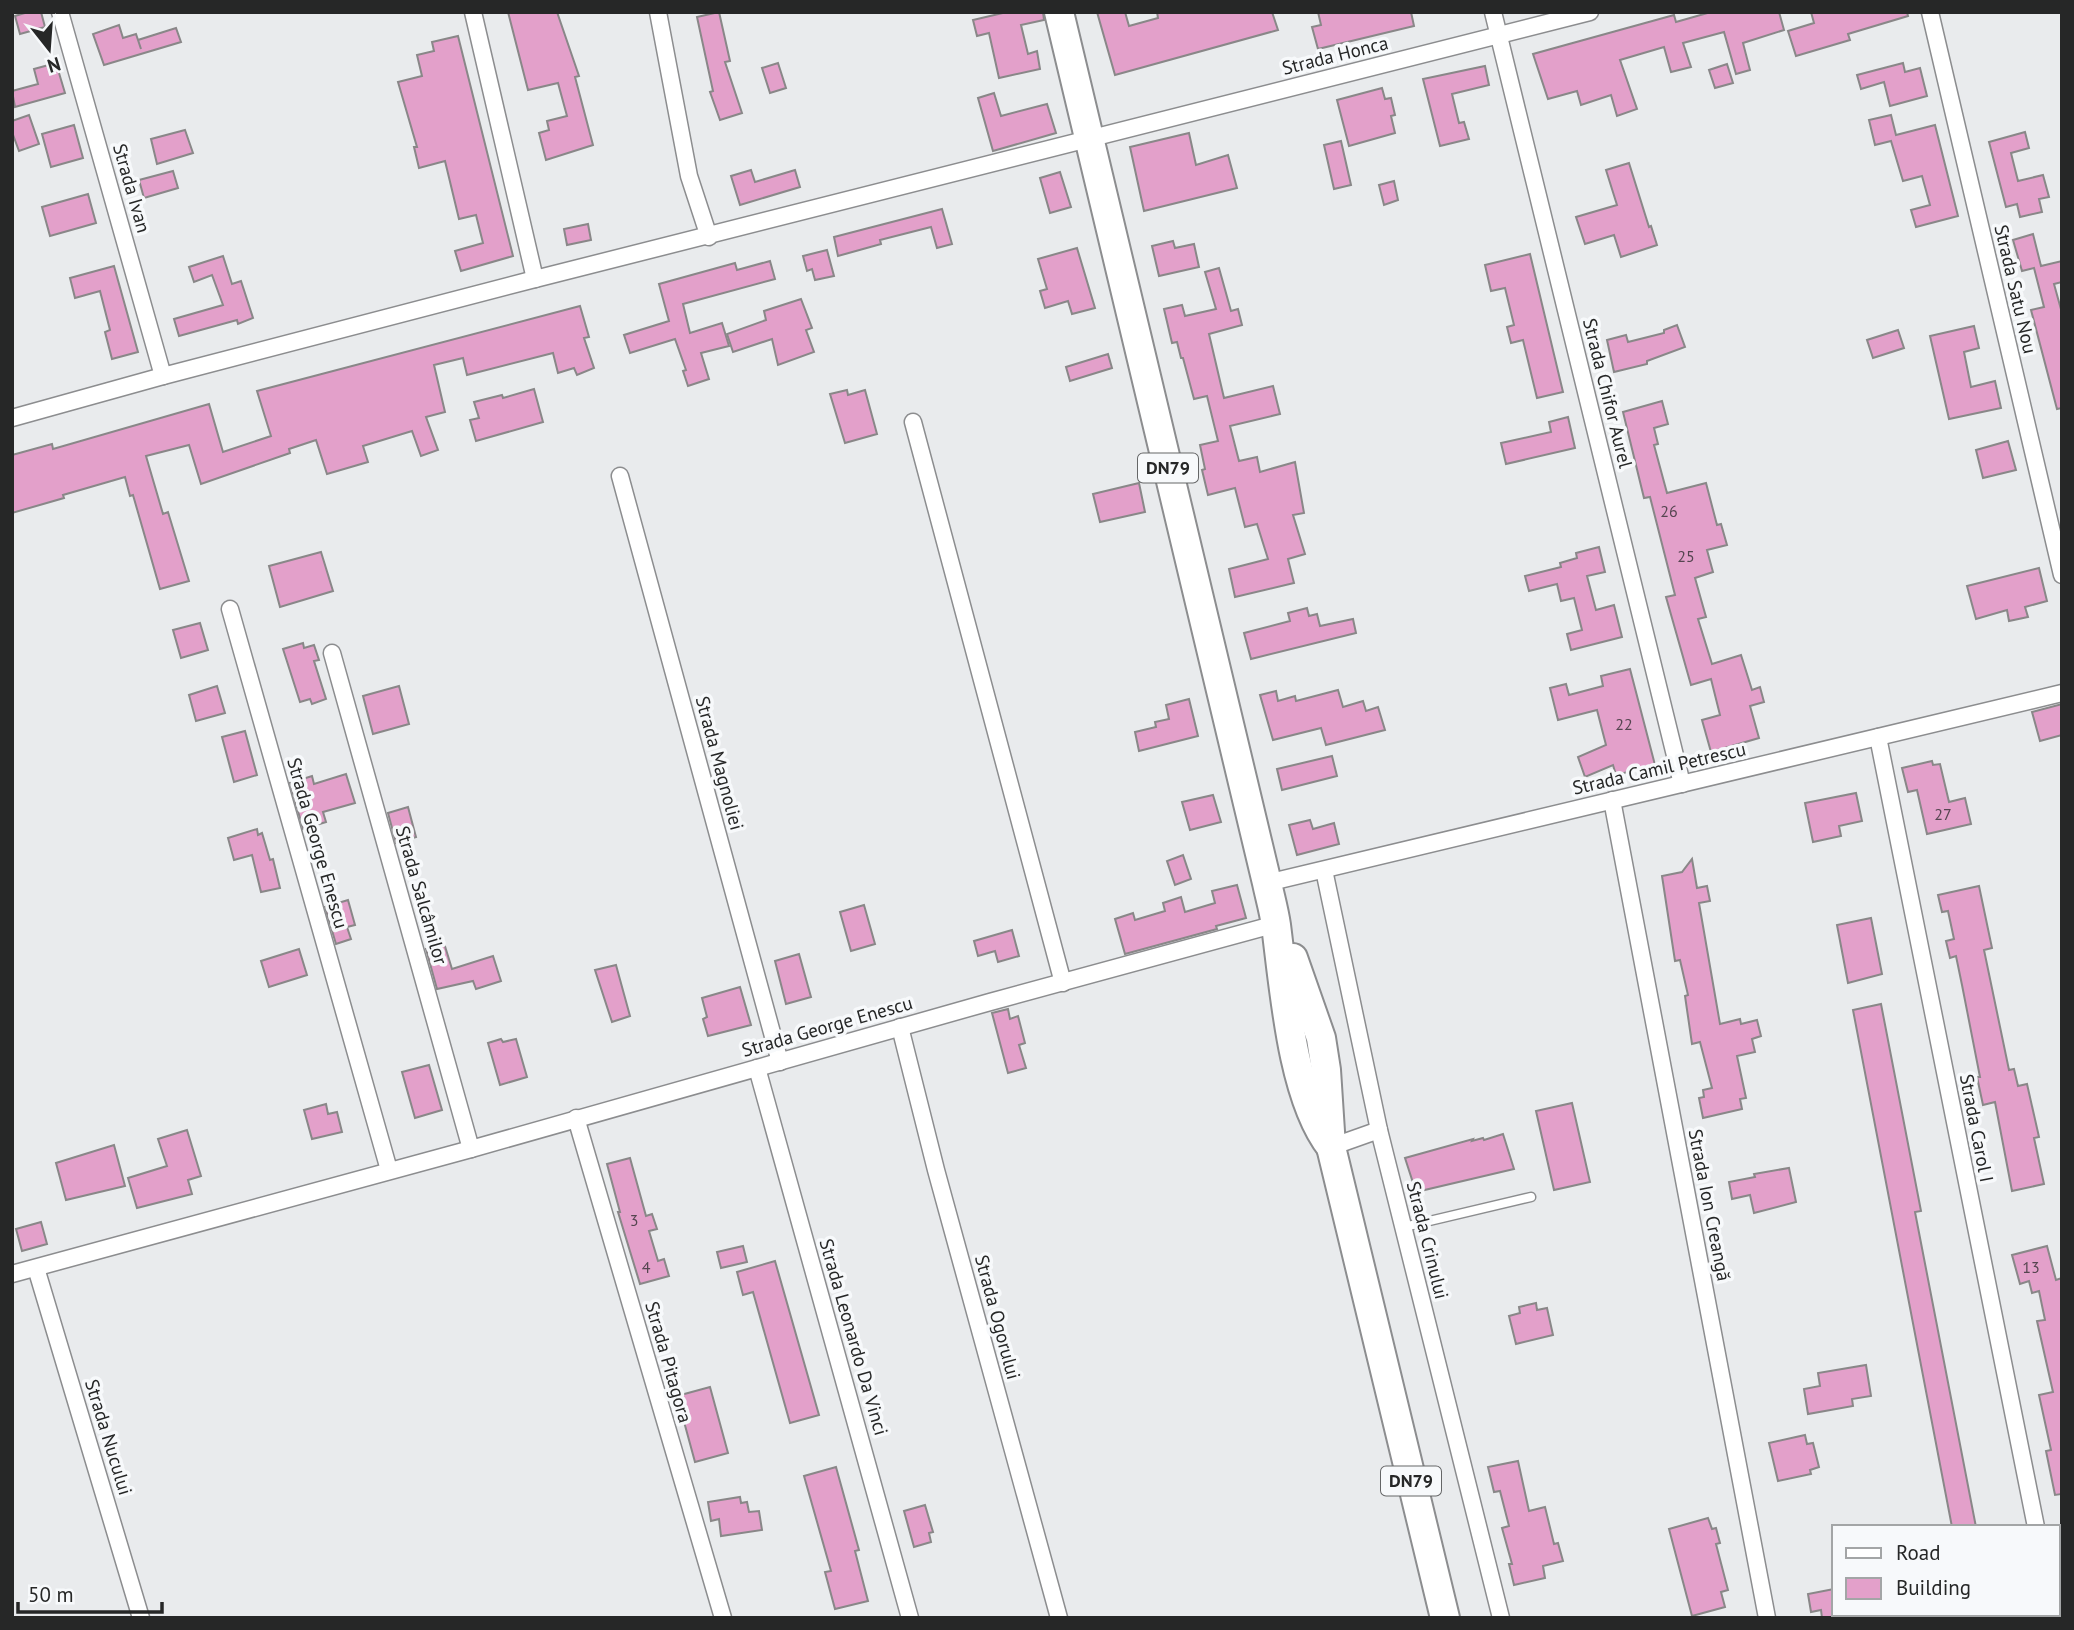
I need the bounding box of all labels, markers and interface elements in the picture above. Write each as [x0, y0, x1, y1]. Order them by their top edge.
north arrow [14, 14, 84, 84]
street label: Strada Honca [1279, 30, 1391, 80]
text: N [44, 52, 63, 79]
street label: Strada Ivan [108, 141, 156, 235]
street label: Strada Satu Nou [1990, 222, 2042, 356]
street label: Strada Chifor Aurel [1578, 316, 1638, 471]
road number: DN79 [1138, 454, 1198, 482]
house number: 26 [1660, 501, 1678, 521]
house number: 25 [1677, 546, 1695, 566]
street label: Strada Magnoliei [691, 693, 749, 833]
house number: 22 [1615, 714, 1633, 734]
street label: Strada Camil Petrescu [1570, 736, 1748, 800]
street label: Strada George Enescu [282, 755, 354, 931]
house number: 27 [1934, 804, 1952, 824]
street label: Strada Salcâmilor [391, 823, 453, 968]
street label: Strada George Enescu [739, 990, 915, 1062]
street label: Strada Carol I [1955, 1072, 1999, 1184]
street label: Strada Ion Creangă [1683, 1127, 1737, 1283]
street label: Strada Crinului [1402, 1179, 1454, 1301]
house number: 3 [630, 1210, 638, 1230]
street label: Strada Leonardo Da Vinci [814, 1236, 894, 1438]
street label: Strada Ogorului [970, 1252, 1026, 1382]
house number: 4 [642, 1257, 651, 1277]
house number: 13 [2022, 1257, 2040, 1277]
street label: Strada Pitagora [640, 1299, 698, 1425]
street label: Strada Nucului [80, 1376, 138, 1498]
road number: DN79 [1381, 1466, 1441, 1496]
legend [1832, 1525, 2060, 1616]
text: Road [1896, 1539, 1940, 1566]
scale bar [18, 1570, 161, 1614]
text: Building [1896, 1574, 1971, 1601]
text: 50 m [28, 1581, 74, 1608]

